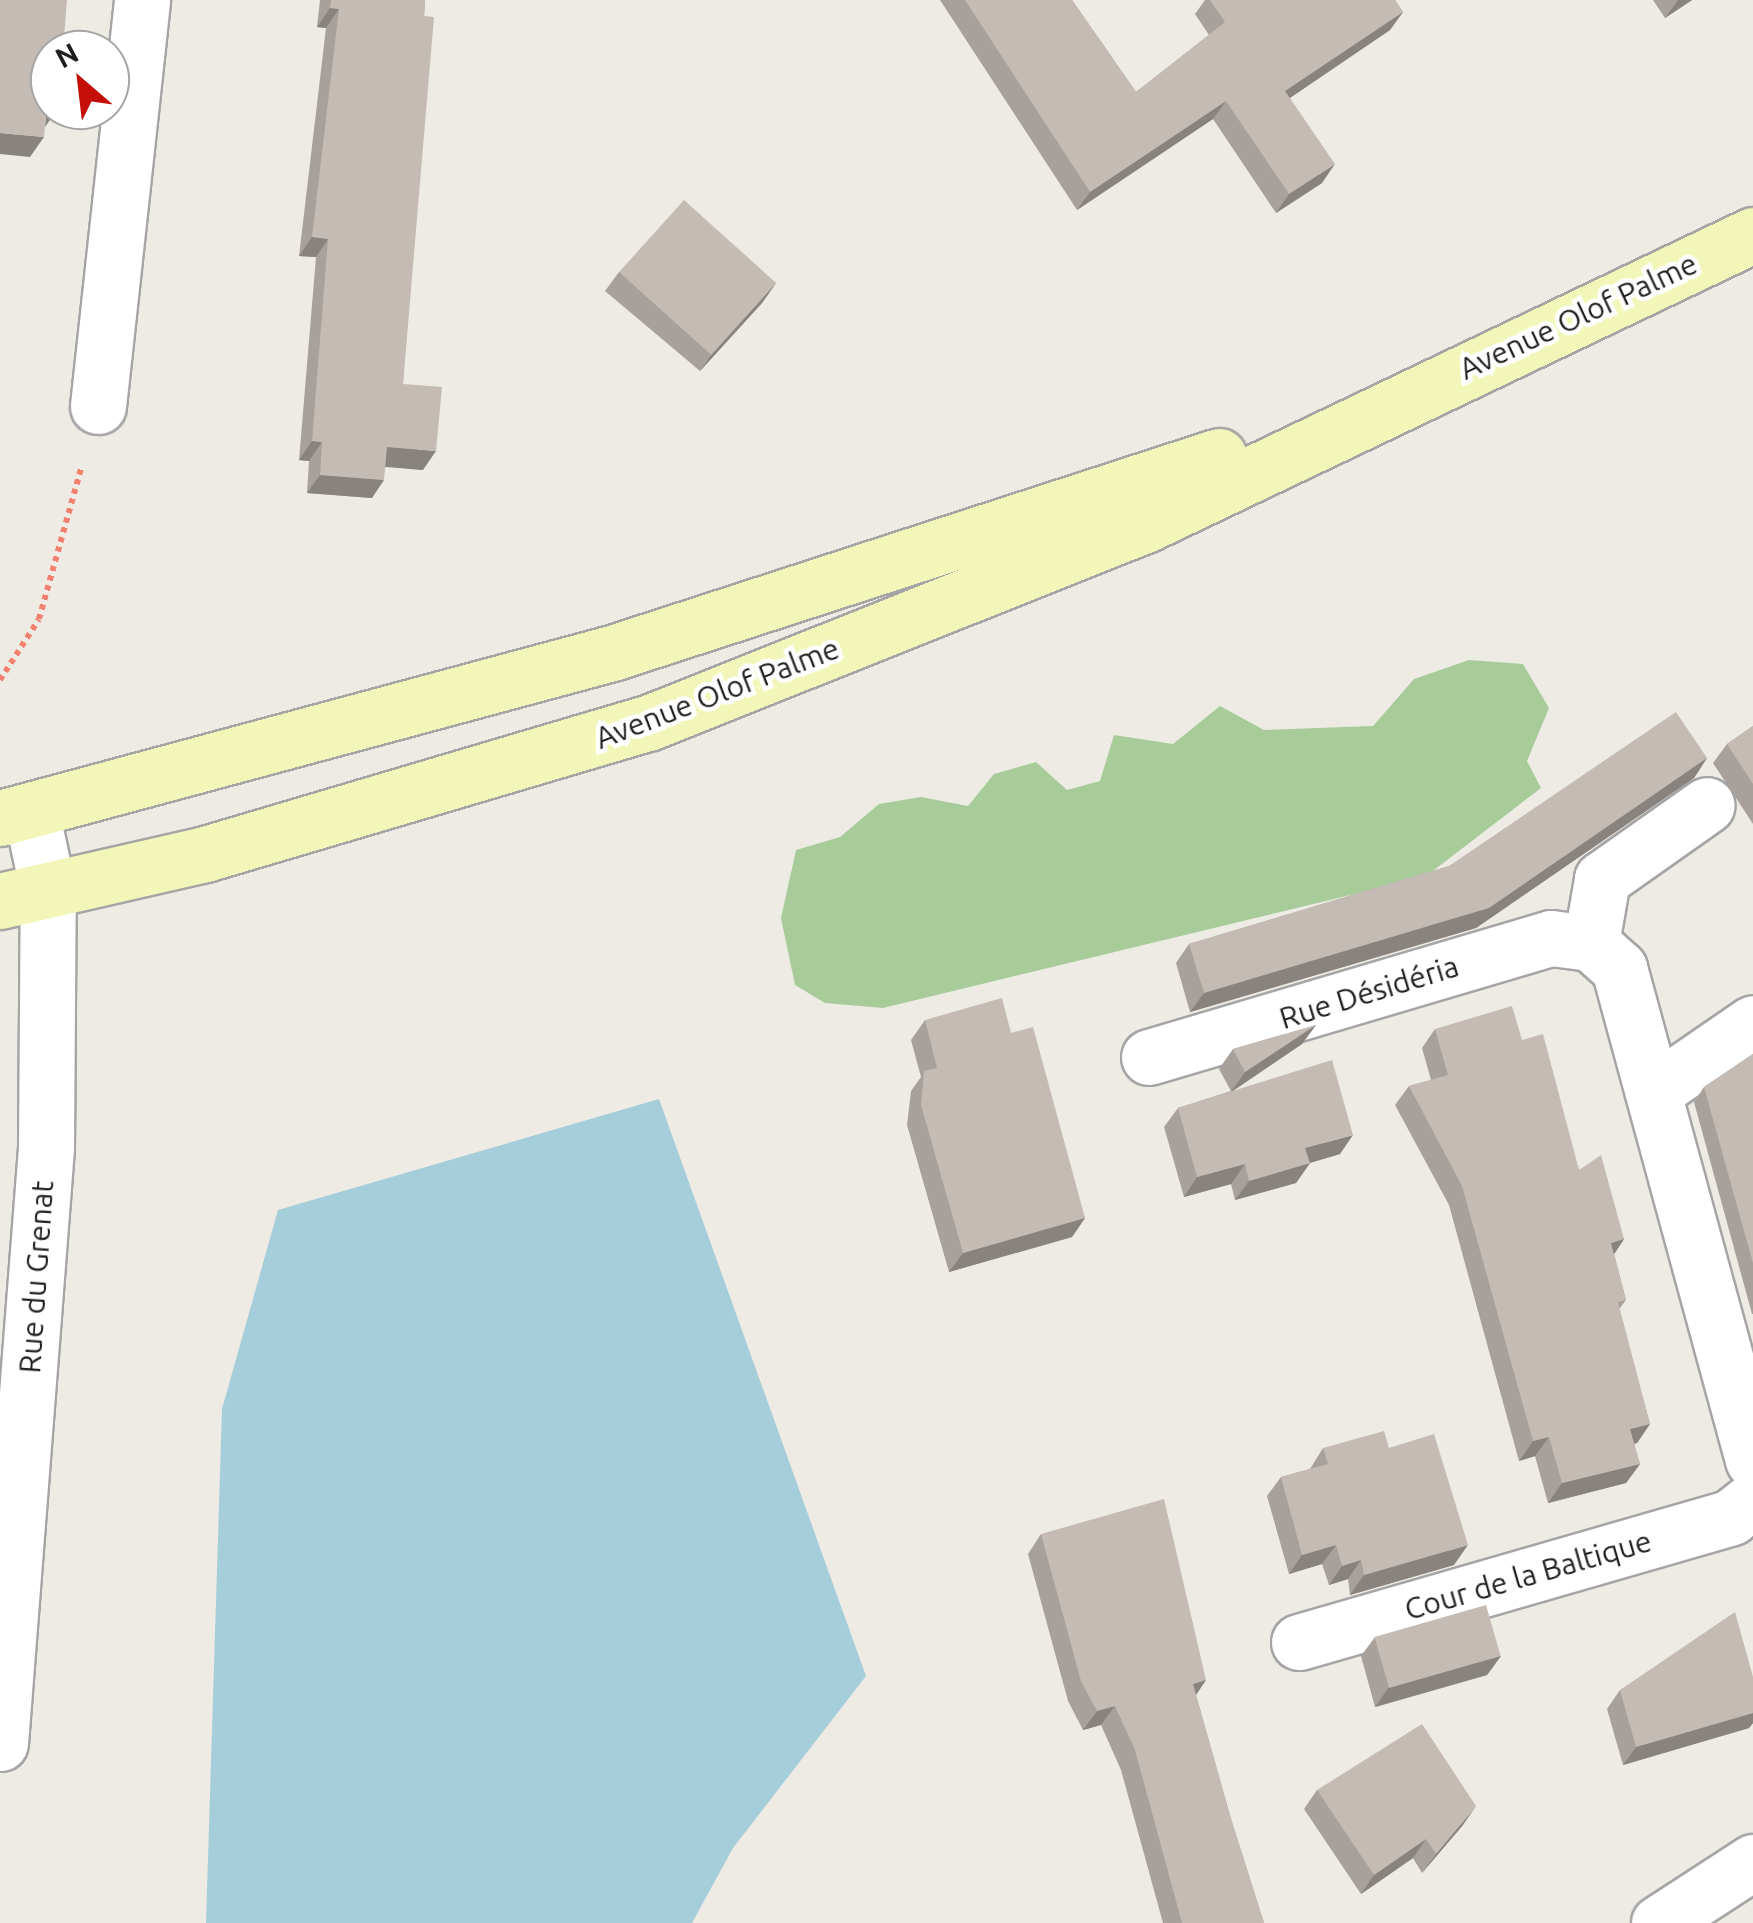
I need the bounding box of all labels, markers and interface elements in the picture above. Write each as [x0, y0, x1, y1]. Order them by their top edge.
north arrow [30, 30, 130, 130]
text: N [50, 36, 83, 73]
street label: Avenue Olof Palme [1453, 245, 1703, 387]
street label: Avenue Olof Palme [590, 630, 844, 756]
street label: Rue Désidéria [1275, 948, 1463, 1036]
street label: Rue du Grenat [11, 1180, 61, 1374]
street label: Cour de la Baltique [1400, 1523, 1656, 1627]

